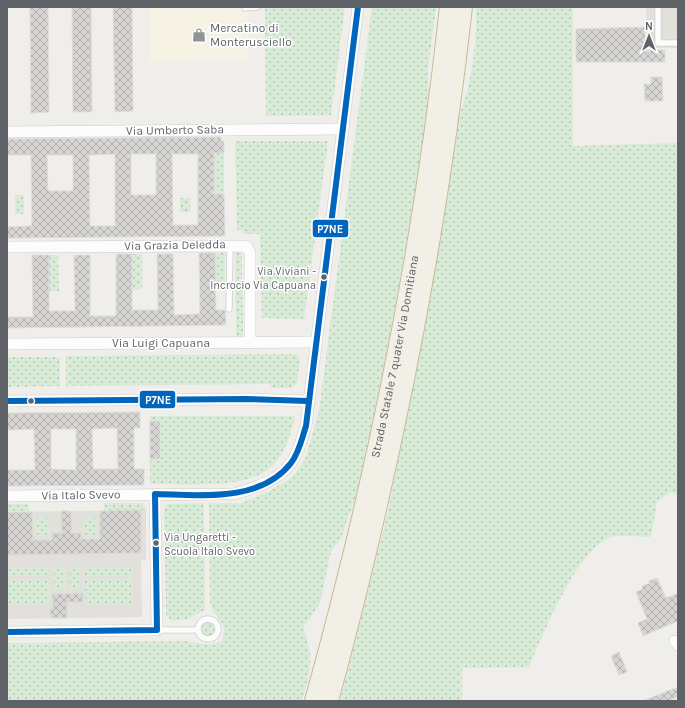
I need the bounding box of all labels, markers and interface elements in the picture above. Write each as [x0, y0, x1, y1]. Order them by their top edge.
north arrow [629, 16, 669, 56]
text: N [645, 20, 653, 33]
place label: Mercatino di Monterusciello [210, 21, 292, 49]
shop icon: Mercatino di Monterusciello [191, 27, 207, 43]
street label: Via Umberto Saba [126, 122, 224, 138]
line badge: P7NE [312, 219, 349, 238]
text: P7NE [317, 223, 343, 236]
street label: Via Grazia Deledda [124, 237, 226, 253]
street label: Strada Statale 7 quater Via Domitiana [368, 254, 421, 459]
place label: Via Viviani - Incrocio Via Capuana [210, 265, 316, 292]
marker: Via Viviani - Incrocio Via Capuana [319, 272, 329, 282]
street label: Via Luigi Capuana [112, 336, 210, 350]
line badge: P7NE [139, 390, 176, 409]
text: P7NE [145, 394, 171, 407]
unlabelled marker [26, 396, 36, 406]
street label: Via Italo Svevo [41, 487, 121, 503]
place label: Via Ungaretti - Scuola Italo Svevo [164, 531, 255, 558]
marker: Via Ungaretti - Scuola Italo Svevo [151, 538, 161, 548]

